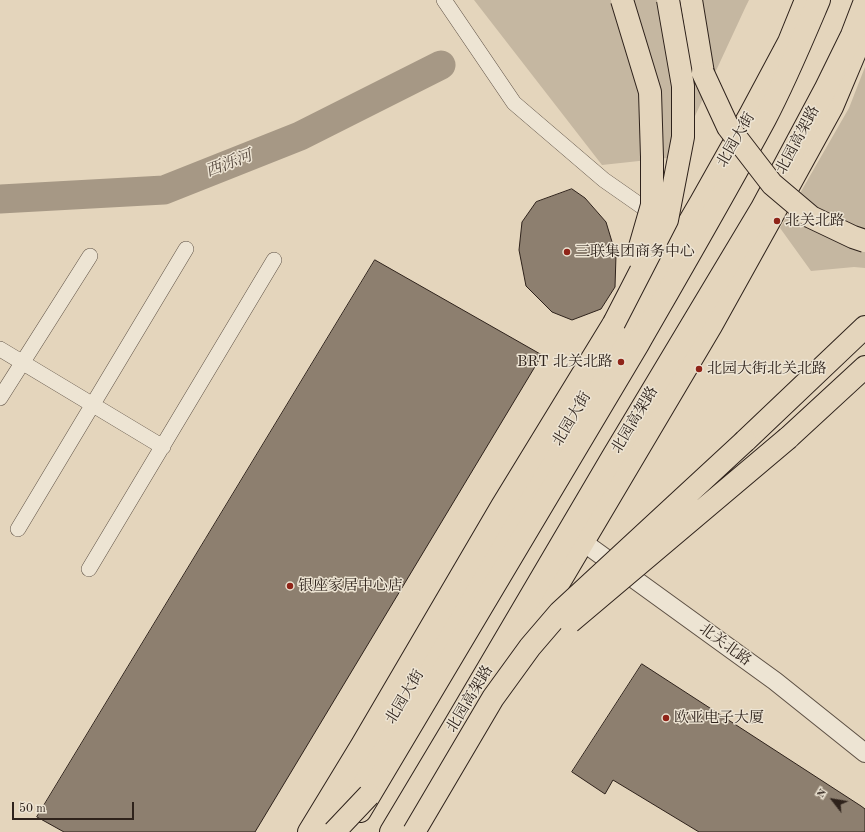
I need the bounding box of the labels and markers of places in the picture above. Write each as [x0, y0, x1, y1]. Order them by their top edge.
place label: 北关北路 [785, 212, 845, 230]
marker: 北关北路 [772, 216, 782, 226]
place label: 三联集团商务中心 [575, 243, 695, 261]
marker: 三联集团商务中心 [562, 247, 572, 257]
place label: BRT 北关北路 [517, 353, 613, 371]
marker: BRT 北关北路 [616, 357, 626, 367]
place label: 北园大街北关北路 [707, 360, 827, 378]
marker: 北园大街北关北路 [694, 364, 704, 374]
place label: 银座家居中心店 [298, 577, 403, 595]
marker: 银座家居中心店 [285, 581, 295, 591]
place label: 欧亚电子大厦 [674, 709, 764, 727]
marker: 欧亚电子大厦 [661, 713, 671, 723]

